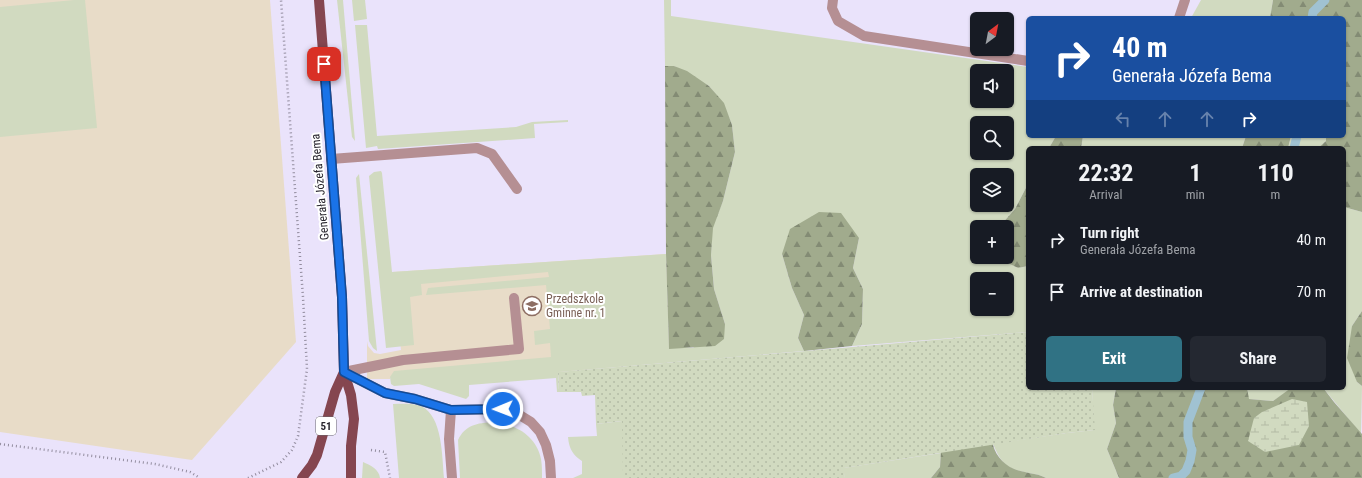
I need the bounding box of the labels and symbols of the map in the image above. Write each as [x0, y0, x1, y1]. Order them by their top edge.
north arrow [970, 12, 1014, 56]
pin [307, 47, 341, 81]
street label: Generała Józefa Bema [308, 133, 332, 241]
place label: Przedszkole Gminne nr. 1 [546, 292, 605, 320]
school or university icon: Przedszkole Gminne nr. 1 [521, 295, 543, 317]
position arrow [482, 388, 524, 430]
road number: 51 [316, 417, 336, 435]

